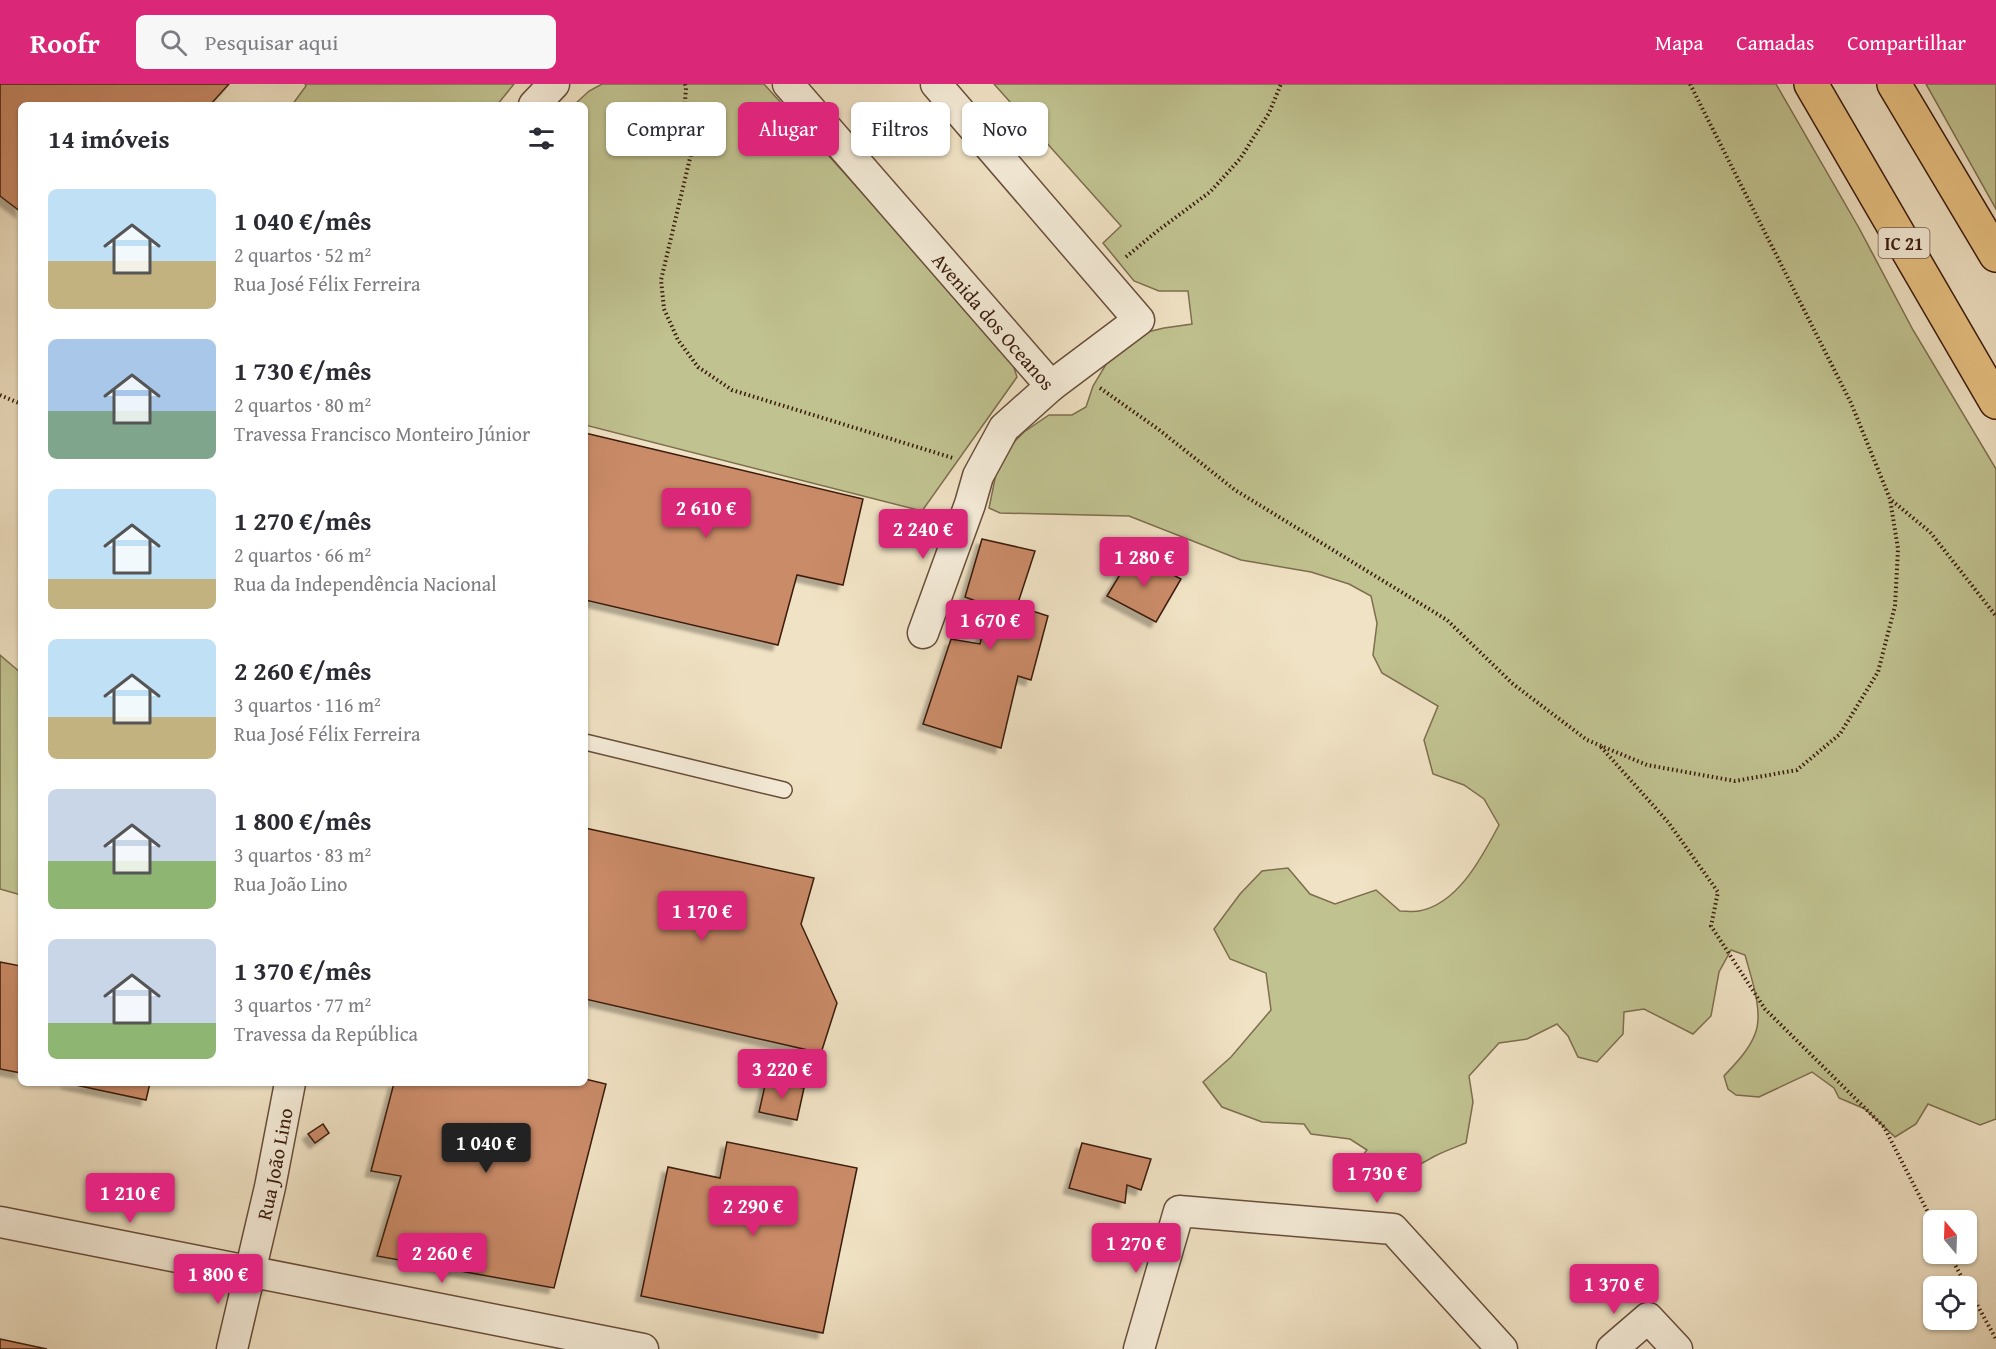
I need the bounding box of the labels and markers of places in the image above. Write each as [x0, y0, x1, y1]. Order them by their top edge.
pin: 2 610 € [651, 488, 761, 539]
pin: 2 240 € [868, 509, 978, 560]
pin: 1 280 € [1089, 537, 1199, 588]
pin: 1 670 € [935, 600, 1045, 651]
pin: 1 170 € [647, 891, 757, 942]
pin: 3 220 € [727, 1049, 837, 1100]
pin: 1 040 € [431, 1123, 541, 1174]
pin: 1 730 € [1322, 1153, 1432, 1204]
pin: 1 210 € [75, 1173, 185, 1224]
pin: 2 290 € [698, 1186, 808, 1237]
pin: 1 270 € [1081, 1223, 1191, 1274]
pin: 2 260 € [387, 1233, 497, 1284]
pin: 1 800 € [163, 1254, 273, 1305]
pin: 1 370 € [1559, 1264, 1669, 1315]

